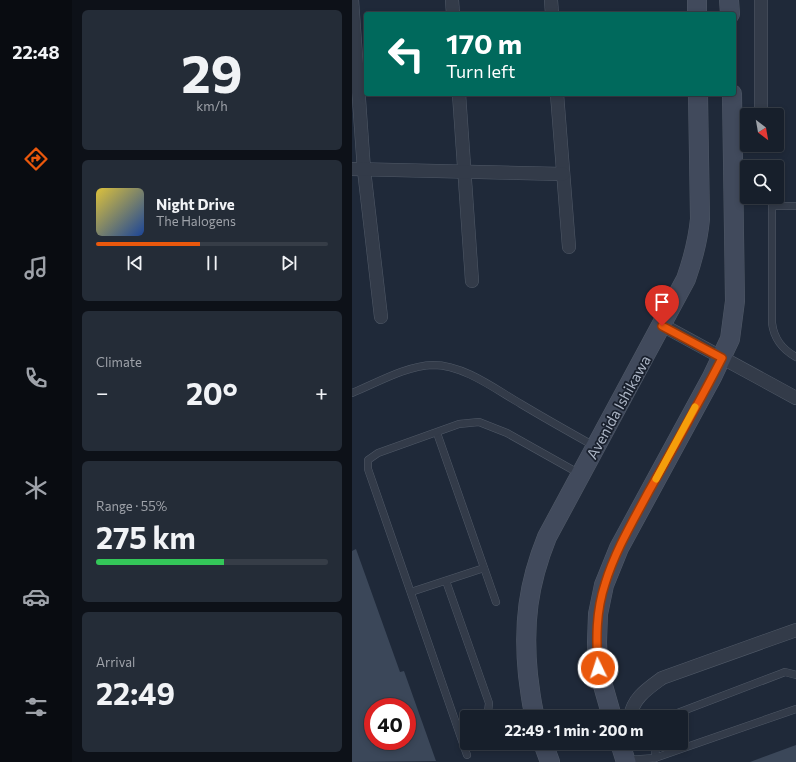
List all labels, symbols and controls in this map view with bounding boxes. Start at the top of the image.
text: 170 m [446,26,522,60]
icon: left [380,28,432,80]
text: 29 [181,40,243,104]
text: 22:48 [12,41,60,63]
text: Turn left [446,60,515,82]
text: km/h [196,98,228,114]
north arrow [740,108,784,152]
map controls [740,108,784,204]
icon: directions [22,145,50,173]
button: search [740,160,784,204]
text: Night Drive [156,195,235,213]
text: The Halogens [156,213,236,229]
icon: previous [124,252,146,274]
icon: pause [201,252,223,274]
icon: next [278,252,300,274]
icon: music [22,254,50,282]
pin [645,285,679,326]
icon: arrive [651,291,673,313]
street label: Avenida Ishikawa [582,352,654,462]
text: Climate [96,354,142,370]
icon: phone [22,364,50,392]
text: 20° [186,374,238,411]
text: − [96,379,109,406]
text: + [315,379,328,406]
icon: climate [22,474,50,502]
text: Range · 55% [96,498,167,514]
text: 275 km [96,518,196,555]
icon: car [22,583,50,611]
position arrow [577,647,619,689]
text: Arrival [96,654,135,670]
text: 22:49 [96,674,175,711]
icon: filters [22,693,50,721]
speed limit sign: 40 [364,698,416,750]
text: 22:49 · 1 min · 200 m [505,721,643,739]

